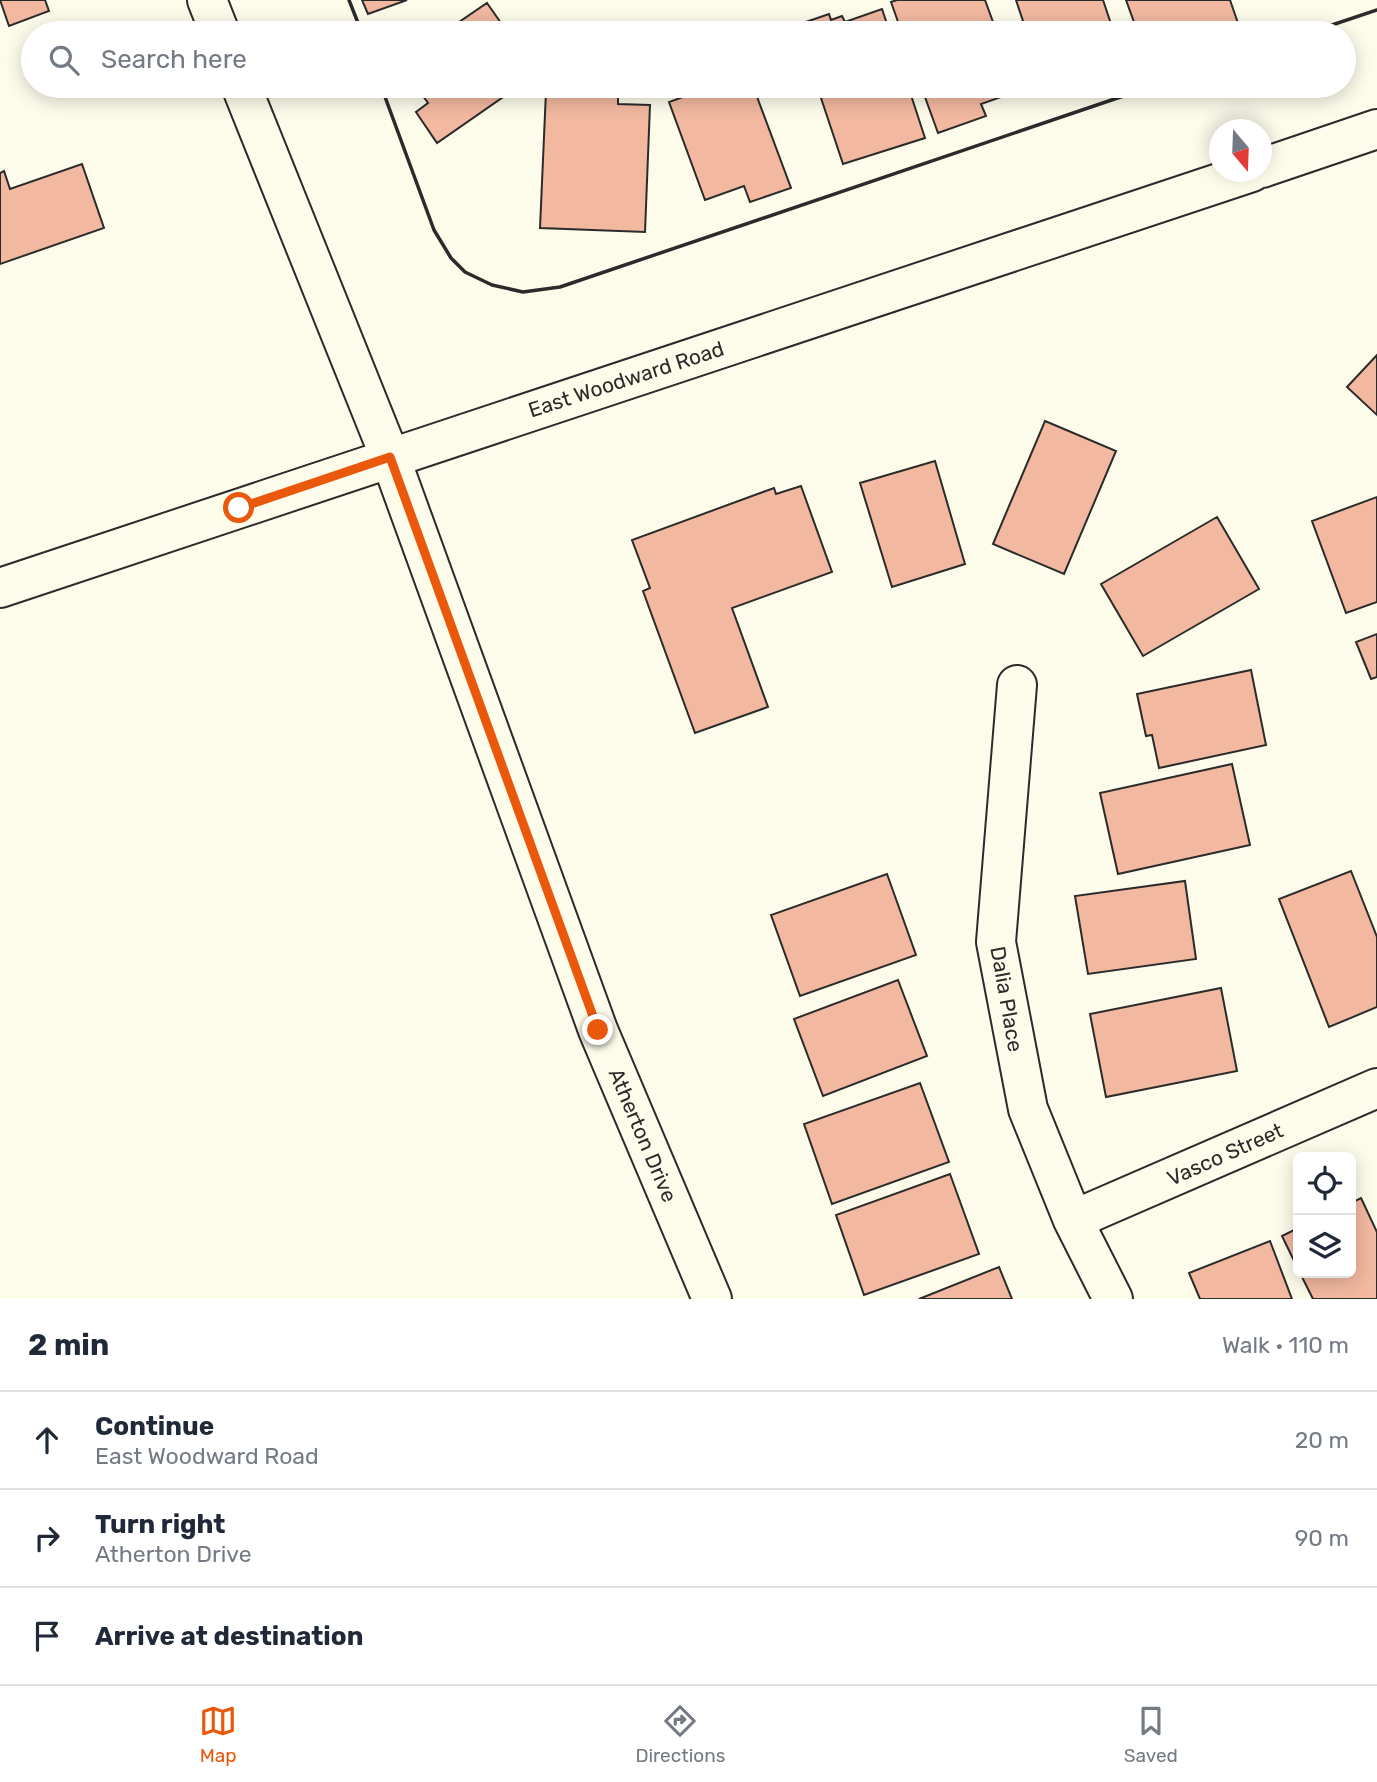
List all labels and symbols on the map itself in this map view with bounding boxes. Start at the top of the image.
north arrow [1209,119,1272,182]
street label: East Woodward Road [525,336,727,422]
route start [223,492,254,523]
street label: Dalia Place [985,944,1029,1054]
route end [582,1014,613,1045]
street label: Atherton Drive [604,1064,682,1206]
street label: Vasco Street [1163,1117,1287,1191]

